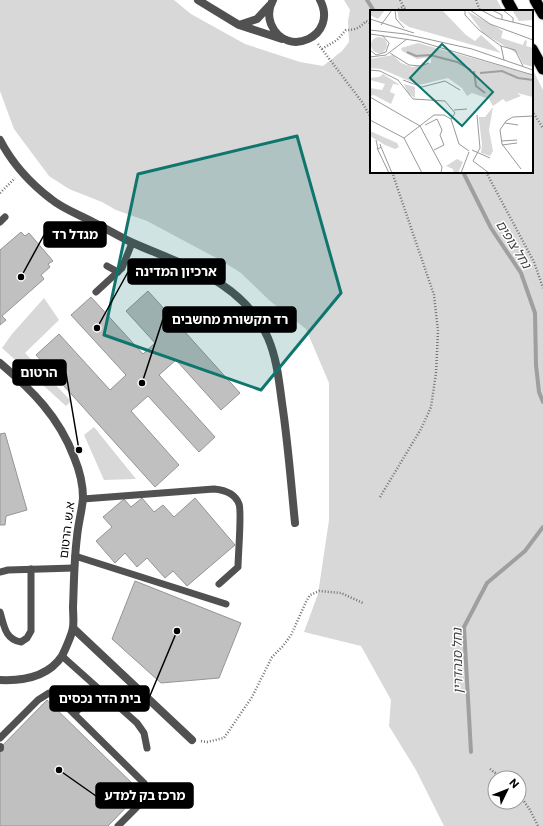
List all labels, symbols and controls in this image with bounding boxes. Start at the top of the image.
inset map [370,10,533,173]
water label: נחל צופים [493,217,536,272]
callout: מגדל רד [44,222,106,247]
text: מגדל רד [52,226,98,242]
callout: ארכיון המדינה [128,259,225,284]
text: ארכיון המדינה [135,263,217,279]
callout: רד תקשורת מחשבים [163,307,296,332]
text: רד תקשורת מחשבים [172,311,288,327]
callout: הרטום [13,360,66,385]
text: הרטום [20,364,58,380]
street label: א.ש. הרטום [56,500,76,559]
water label: נחל סנהדרין [448,627,466,694]
callout: בית הדר נכסים [50,686,149,711]
text: בית הדר נכסים [59,690,141,706]
north arrow [487,770,527,810]
text: N [507,775,522,790]
callout: מרכז בק למדע [96,783,193,808]
text: מרכז בק למדע [105,787,185,803]

